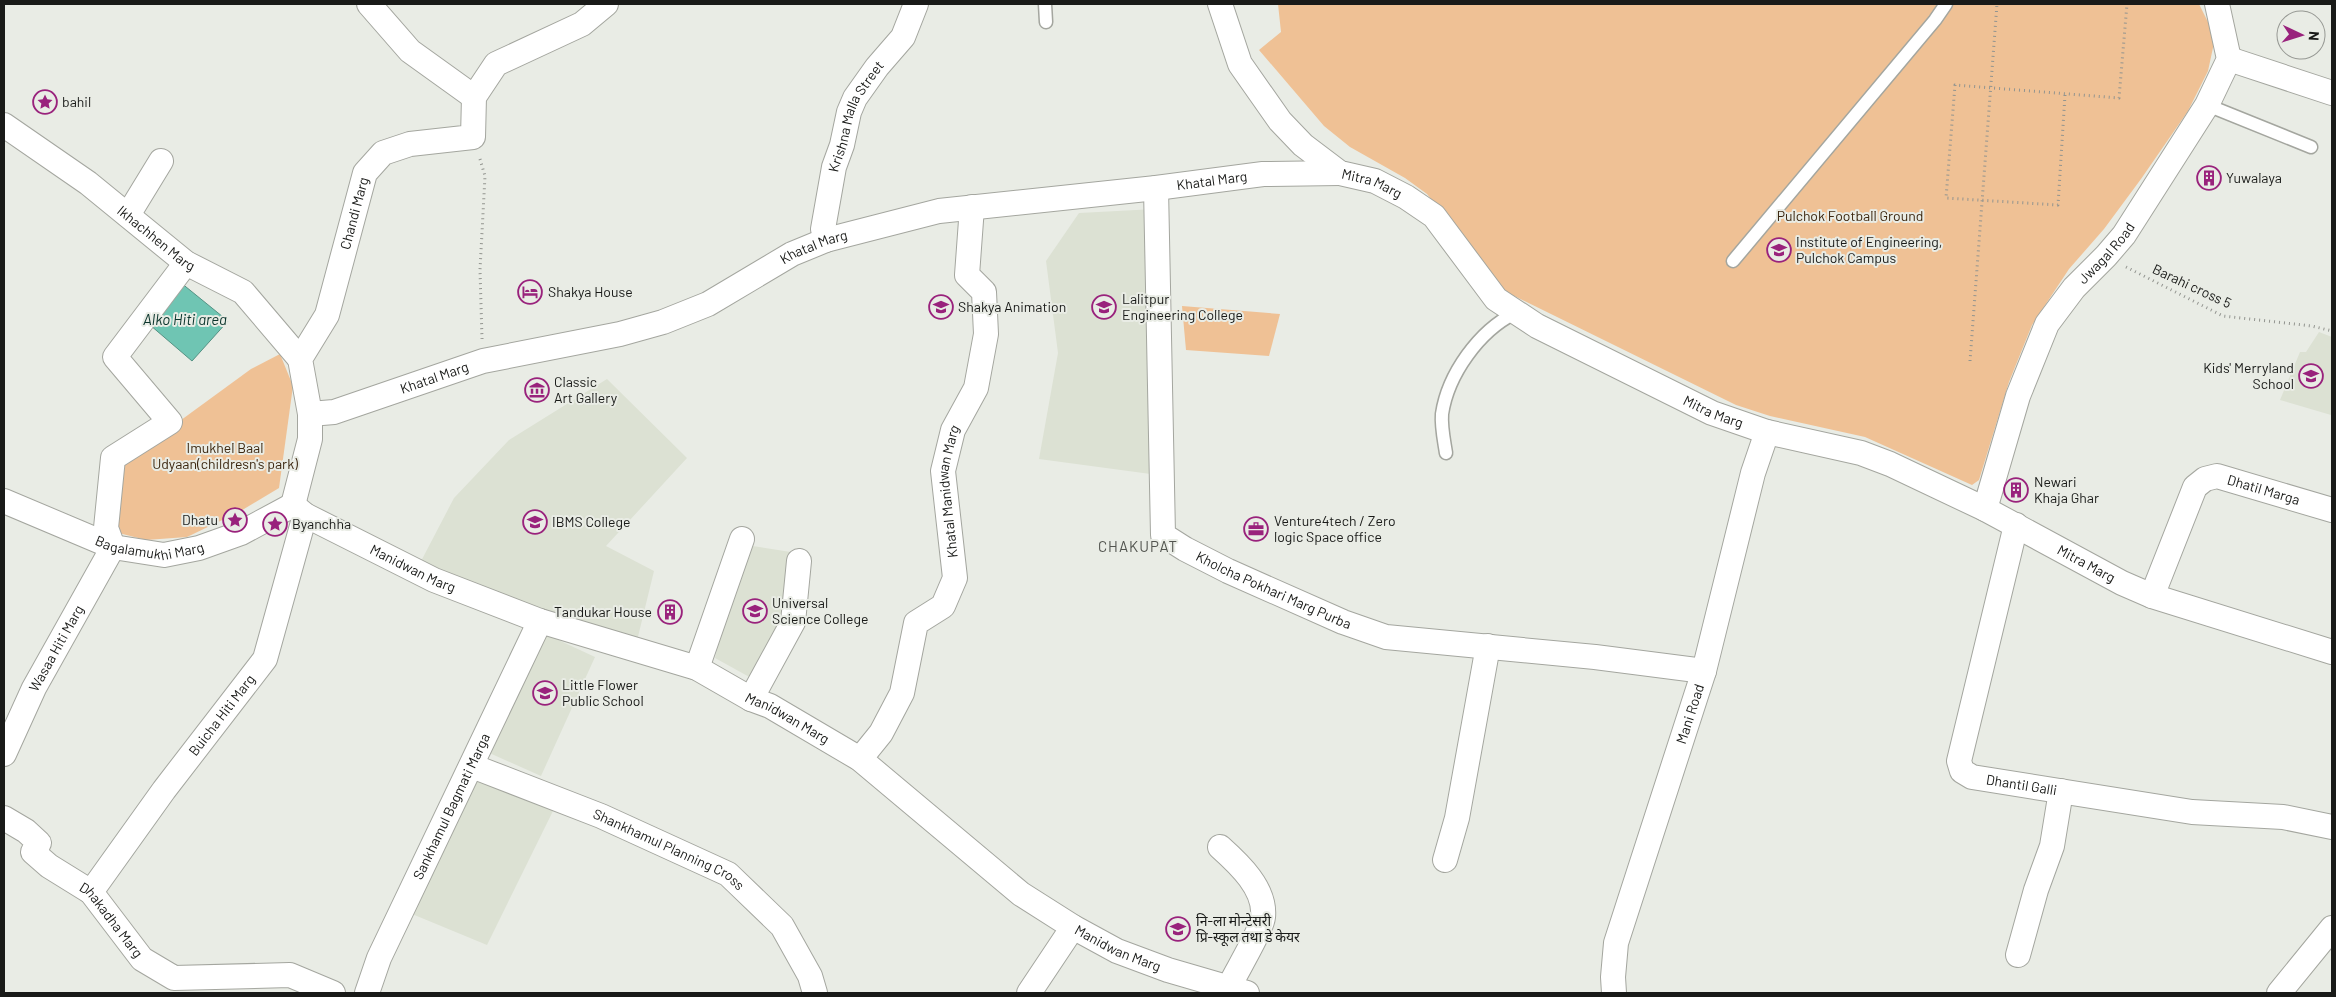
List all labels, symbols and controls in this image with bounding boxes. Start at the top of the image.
north arrow [2276,10,2326,60]
text: N [2306,31,2323,41]
street label: Krishna Malla Street [824,57,887,173]
place icon: bahil [32,89,58,115]
place label: bahil [62,93,91,110]
street label: Mitra Marg [1340,165,1405,202]
building icon: Yuwalaya [2196,165,2222,191]
street label: Khatal Marg [1175,167,1248,193]
place label: Yuwalaya [2226,169,2282,186]
street label: Chandi Marg [336,175,372,251]
street label: Ikhachhen Marg [114,202,198,274]
park label: Pulchok Football Ground [1777,207,1923,224]
street label: Jwagal Road [2074,219,2138,287]
street label: Khatal Marg [777,226,849,267]
place label: Institute of Engineering, Pulchok Campus [1796,233,1942,266]
school or university icon: Institute of Engineering, Pulchok Campus [1766,237,1792,263]
street label: Barahi cross 5 [2150,260,2234,311]
hotel icon: Shakya House [517,279,543,305]
place label: Shakya House [548,283,633,300]
place label: Lalitpur Engineering College [1122,290,1243,323]
school or university icon: Shakya Animation [928,294,954,320]
school or university icon: Lalitpur Engineering College [1091,294,1117,320]
place label: Shakya Animation [958,298,1066,315]
water label: Alko Hiti area [143,310,227,328]
street label: Khatal Marg [398,358,470,397]
place label: Kids' Merryland School [2203,359,2294,392]
school or university icon: Kids' Merryland School [2298,363,2324,389]
place label: Classic Art Gallery [554,373,618,406]
museum icon: Classic Art Gallery [524,377,550,403]
street label: Mitra Marg [1681,391,1746,431]
street label: Khatal Manidwan Marg [934,421,962,559]
park label: Imukhel Baal Udyaan(childresn's park) [152,439,298,472]
street label: Dhatil Marga [2226,471,2302,508]
place label: Newari Khaja Ghar [2034,473,2099,506]
building icon: Newari Khaja Ghar [2003,477,2029,503]
place icon: Dhatu [222,507,248,533]
school or university icon: IBMS College [522,509,548,535]
place label: Dhatu [182,511,218,528]
place icon: Byanchha [262,511,288,537]
place label: Venture4tech / Zero logic Space office [1274,512,1396,545]
place label: IBMS College [552,513,630,530]
place label: Byanchha [292,515,351,532]
office icon: Venture4tech / Zero logic Space office [1243,516,1269,542]
street label: Bagalamukhi Marg [93,531,206,563]
district label: CHAKUPAT [1098,537,1178,555]
street label: Manidwan Marg [367,540,458,596]
street label: Mitra Marg [2055,541,2118,586]
street label: Kholcha Pokhari Marg Purba [1193,547,1354,632]
place label: Universal Science College [772,594,868,627]
school or university icon: Universal Science College [742,598,768,624]
building icon: Tandukar House [657,599,683,625]
street label: Wasaa Hiti Marg [25,602,87,694]
place label: Tandukar House [554,603,652,620]
street label: Buicha Hiti Marg [185,671,258,759]
place label: Little Flower Public School [562,676,644,709]
school or university icon: Little Flower Public School [532,680,558,706]
street label: Mani Road [1672,682,1707,746]
street label: Manidwan Marg [742,689,833,747]
street label: Sankhamul Bagmati Marga [409,730,493,882]
street label: Dhantil Galli [1985,770,2058,798]
street label: Shankhamul Planning Cross [591,805,748,893]
street label: Dhakadha Marg [77,878,147,961]
place label: नि-ला मोन्टेसरी प्रि-स्कूल तथा डे केयर [1196,912,1300,947]
school or university icon: नि-ला मोन्टेसरी प्रि-स्कूल तथा डे केयर [1165,916,1191,942]
street label: Manidwan Marg [1072,921,1163,975]

